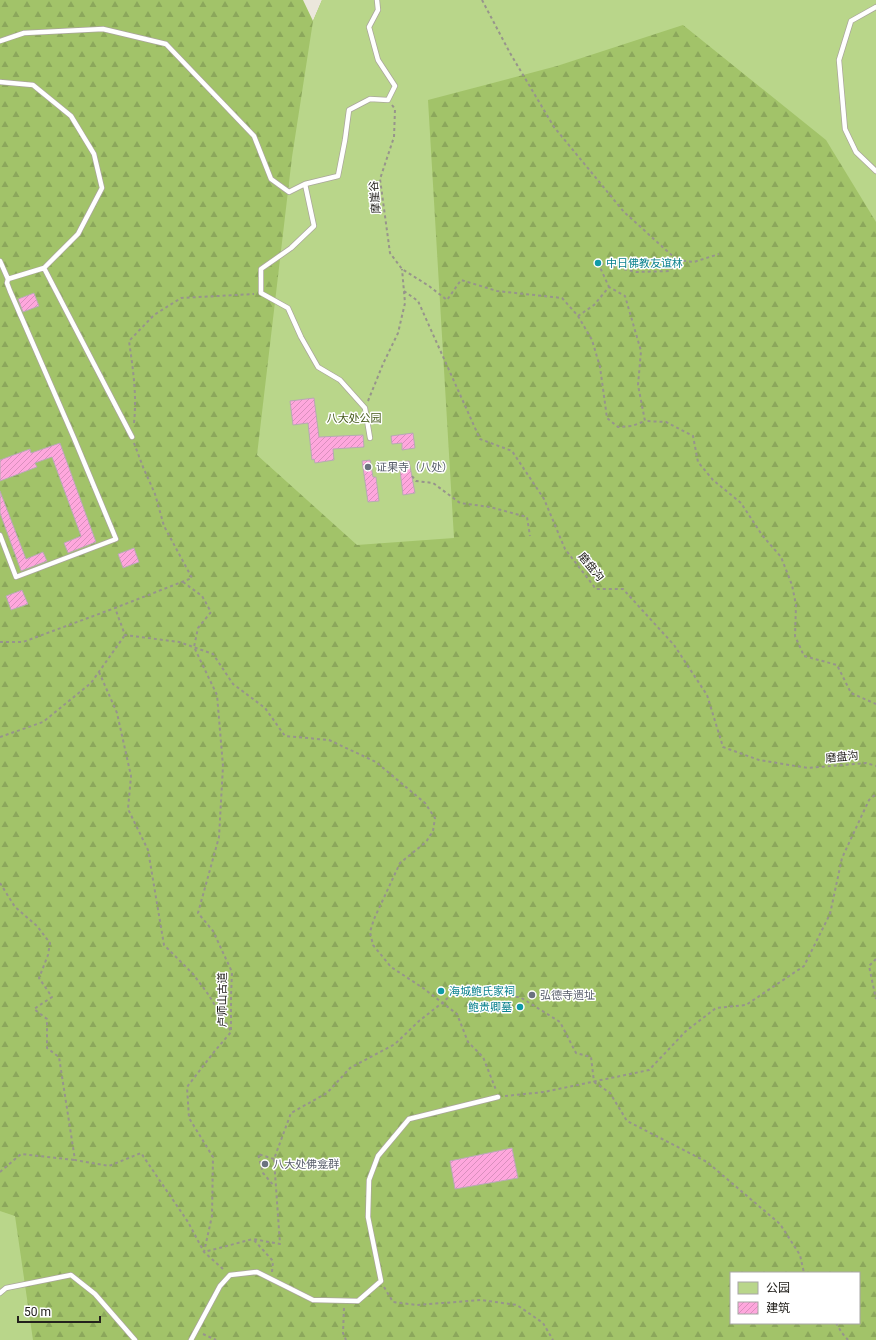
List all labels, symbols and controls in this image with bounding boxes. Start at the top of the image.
street label: 摩崖谷 [367,180,383,214]
place label: 中日佛教友谊林 [606,257,683,270]
marker: 中日佛教友谊林 [593,258,603,268]
park label: 八大处公园 [327,412,382,425]
place label: 证果寺（八处） [376,461,453,474]
marker: 证果寺（八处） [363,462,373,472]
street label: 磨盘沟 [575,550,607,584]
street label: 磨盘沟 [825,749,859,765]
street label: 卢师山古道 [216,973,229,1028]
place label: 海城鲍氏家祠 [449,985,515,998]
marker: 海城鲍氏家祠 [436,986,446,996]
place label: 弘德寺遗址 [540,989,595,1002]
marker: 弘德寺遗址 [527,990,537,1000]
place label: 鲍贵卿墓 [468,1001,512,1014]
marker: 鲍贵卿墓 [515,1002,525,1012]
place label: 八大处佛龛群 [273,1158,339,1171]
marker: 八大处佛龛群 [260,1159,270,1169]
legend [730,1272,860,1324]
text: 公园 [766,1281,790,1295]
scale bar [18,1298,100,1324]
text: 建筑 [766,1301,790,1315]
text: 50 m [24,1305,51,1319]

